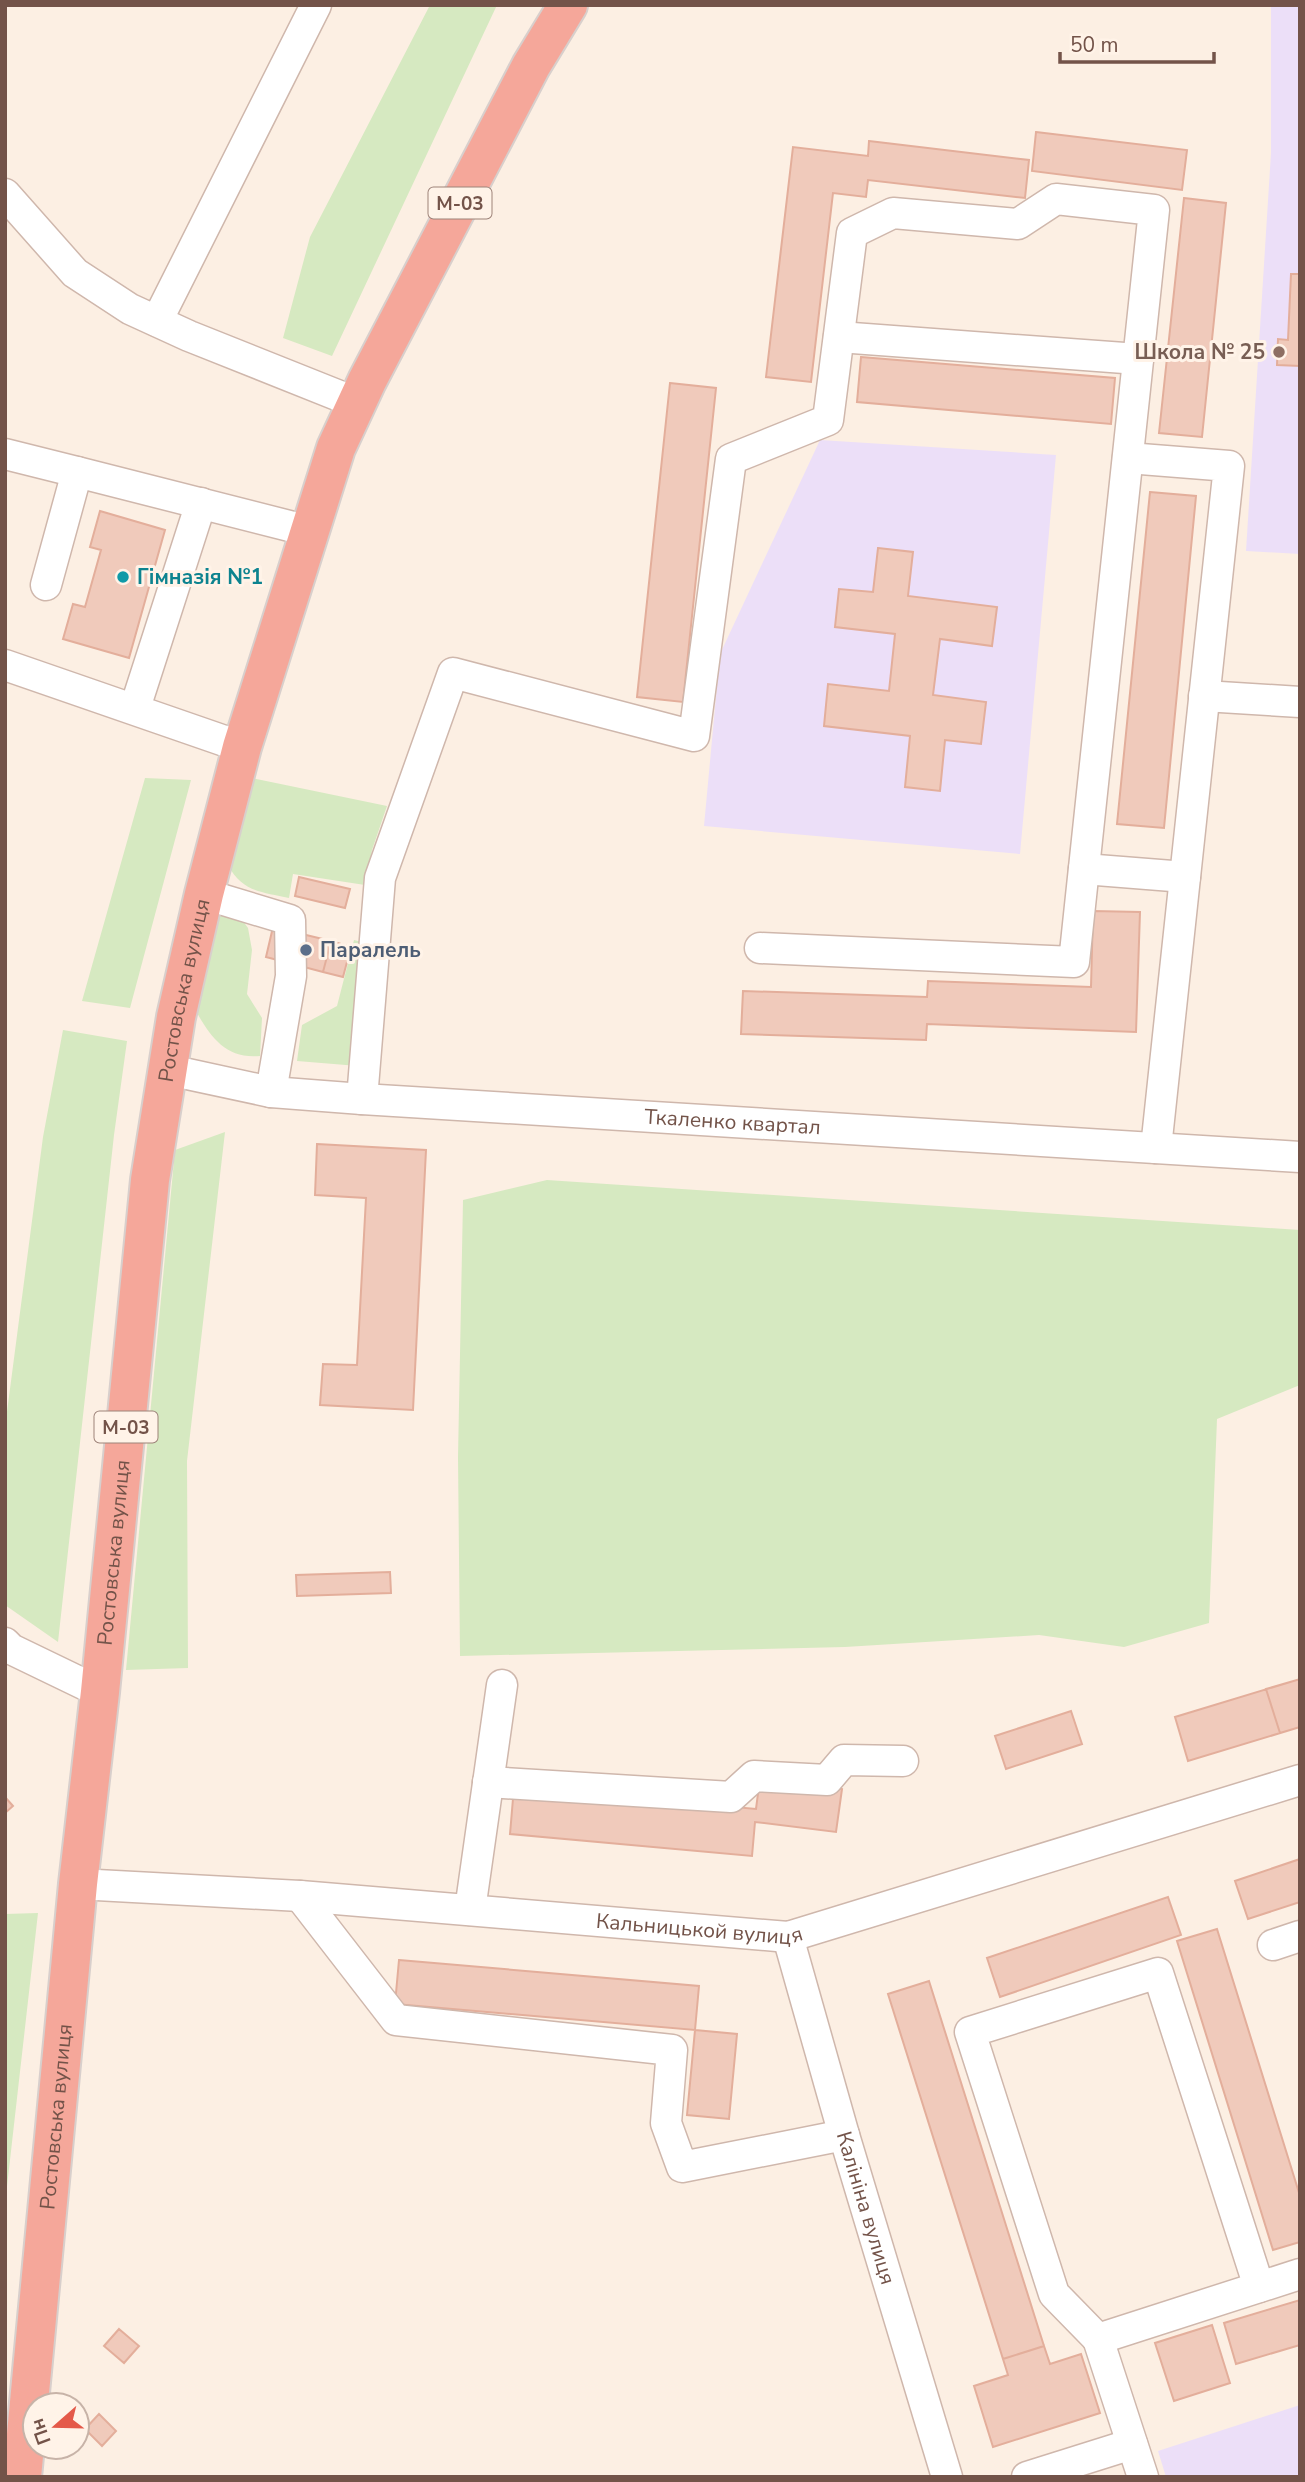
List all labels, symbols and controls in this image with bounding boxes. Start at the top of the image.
scale bar [1060,21,1214,65]
text: 50 m [1070,31,1119,59]
road number: М-03 [428,188,491,218]
place label: Школа № 25 [1135,338,1265,366]
marker: Школа № 25 [1271,344,1287,360]
place label: Гімназія №1 [137,563,263,591]
marker: Гімназія №1 [115,569,131,585]
street label: Ростовська вулиця [152,896,216,1084]
place label: Паралель [320,936,421,964]
marker: Паралель [298,942,314,958]
street label: Ткаленко квартал [644,1102,822,1141]
road number: М-03 [94,1412,158,1442]
street label: Ростовська вулиця [91,1458,137,1647]
street label: Кальницькой вулиця [595,1907,806,1951]
street label: Ростовська вулиця [33,2022,79,2211]
street label: Калініна вулиця [830,2128,902,2288]
north arrow [21,2391,91,2461]
text: Пн [24,2415,58,2448]

